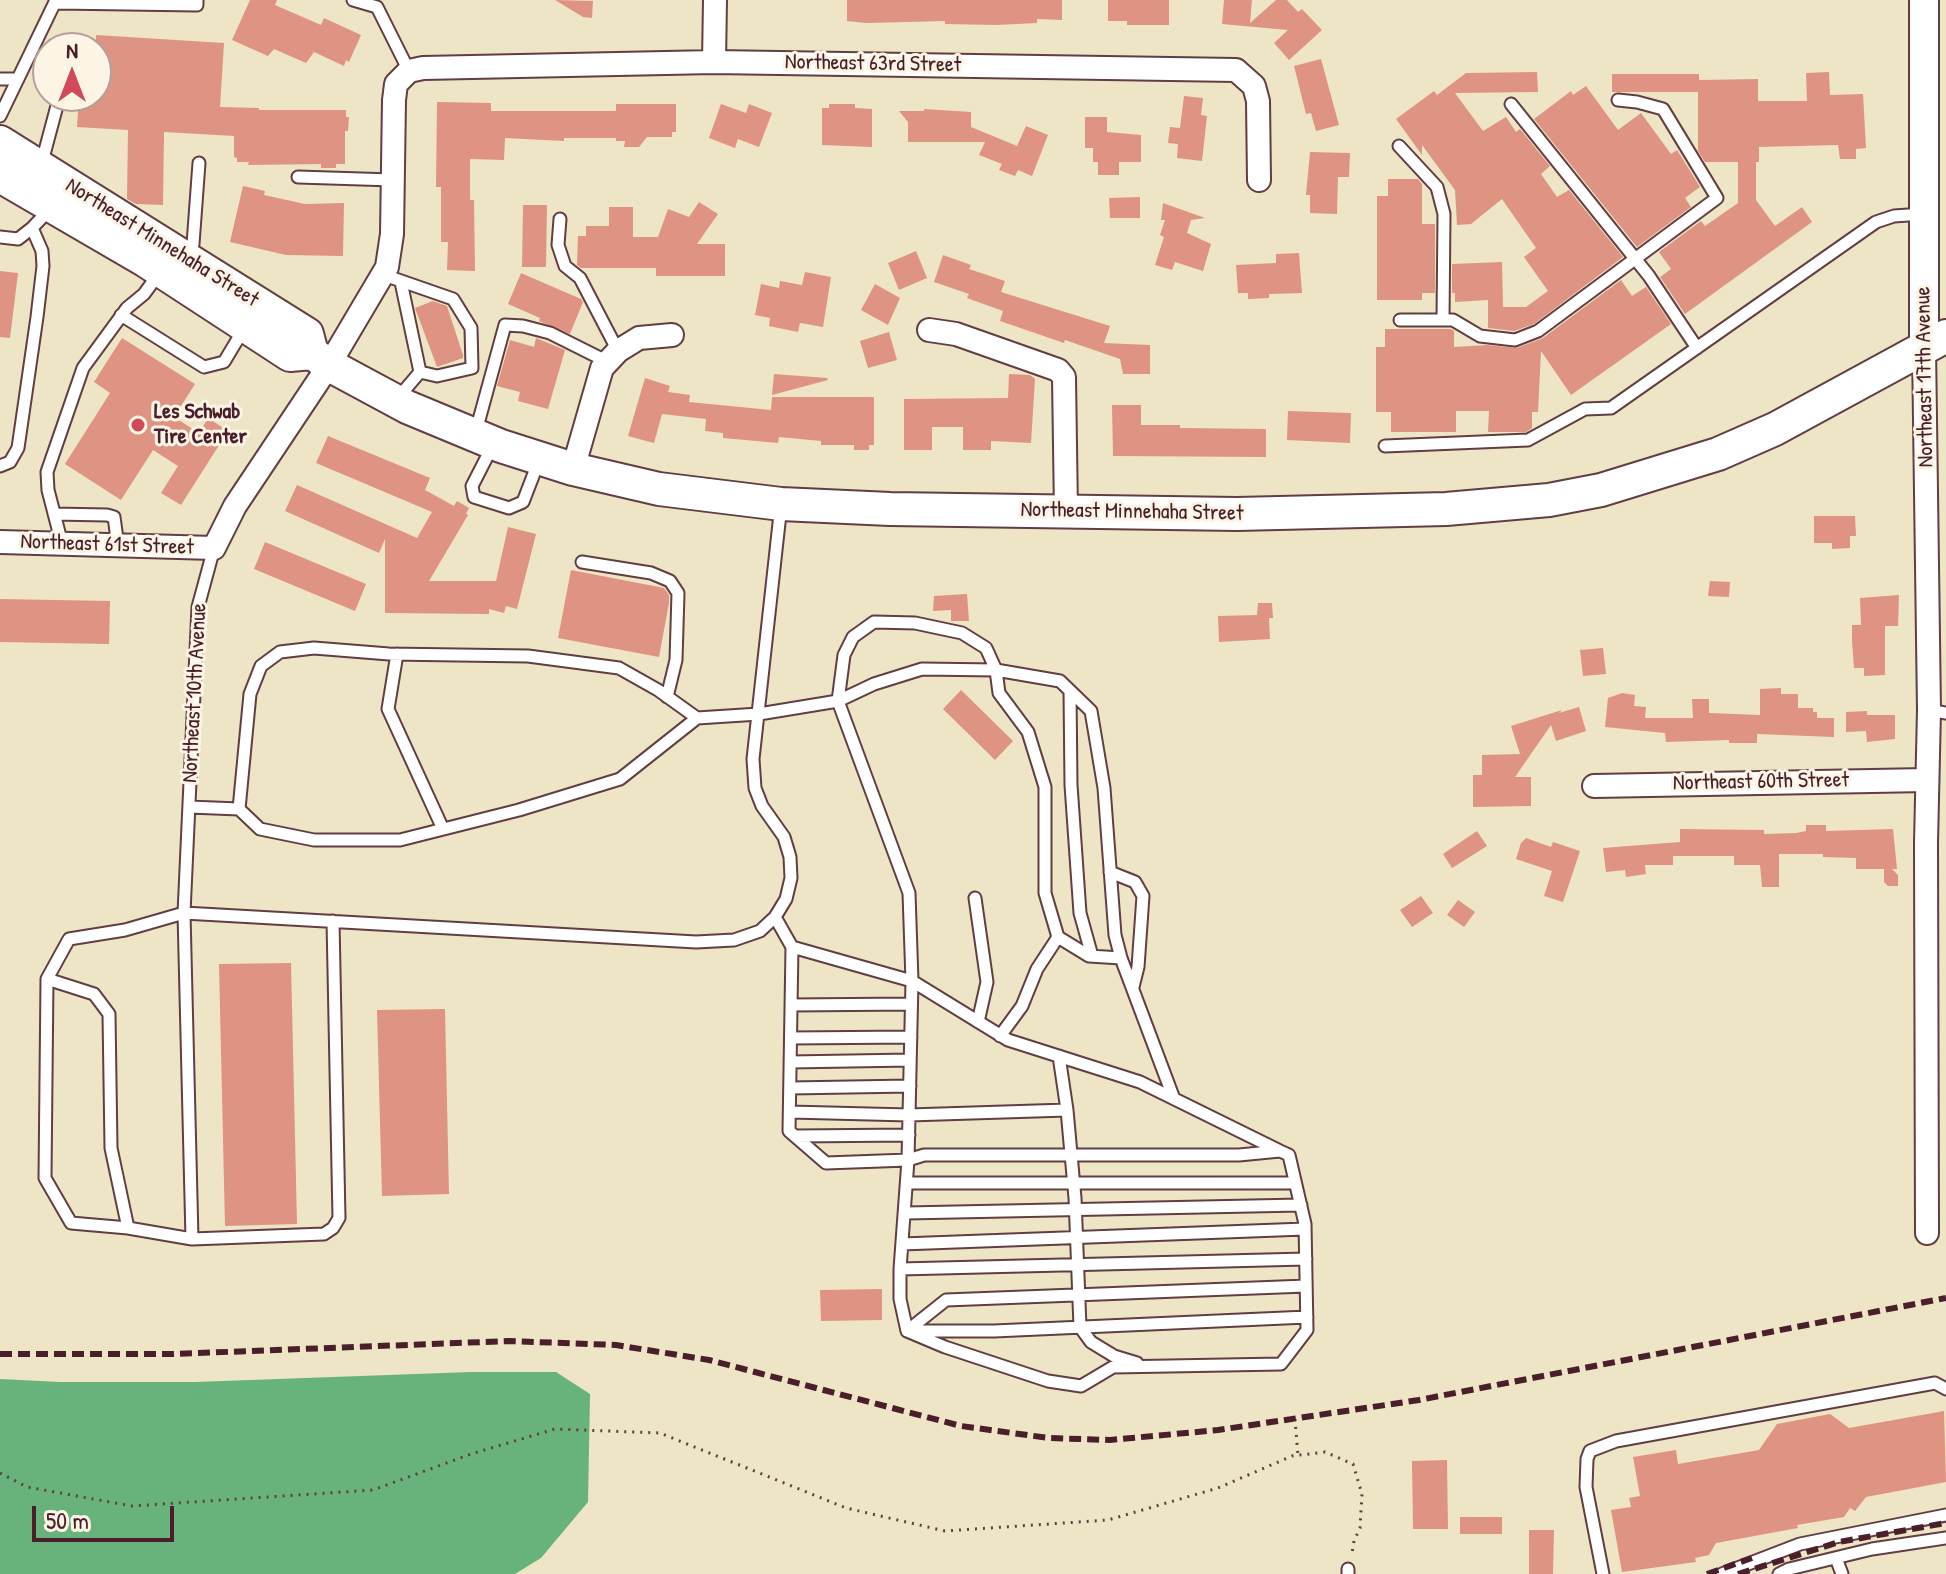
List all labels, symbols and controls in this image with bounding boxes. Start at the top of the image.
north arrow [32,32,112,112]
text: N [66,35,78,65]
street label: Northeast 63rd Street [785,49,961,79]
street label: Northeast Minnehaha Street [60,173,264,313]
street label: Northeast 17th Avenue [1910,286,1940,468]
place label: Les Schwab Tire Center [154,399,247,450]
marker: Les Schwab Tire Center [129,416,147,434]
street label: Northeast Minnehaha Street [1020,497,1244,527]
street label: Northeast 61st Street [20,529,194,561]
street label: Northeast 10th Avenue [177,603,213,783]
street label: Northeast 60th Street [1673,767,1849,797]
scale bar [36,1490,178,1540]
text: 50 m [46,1504,89,1536]

